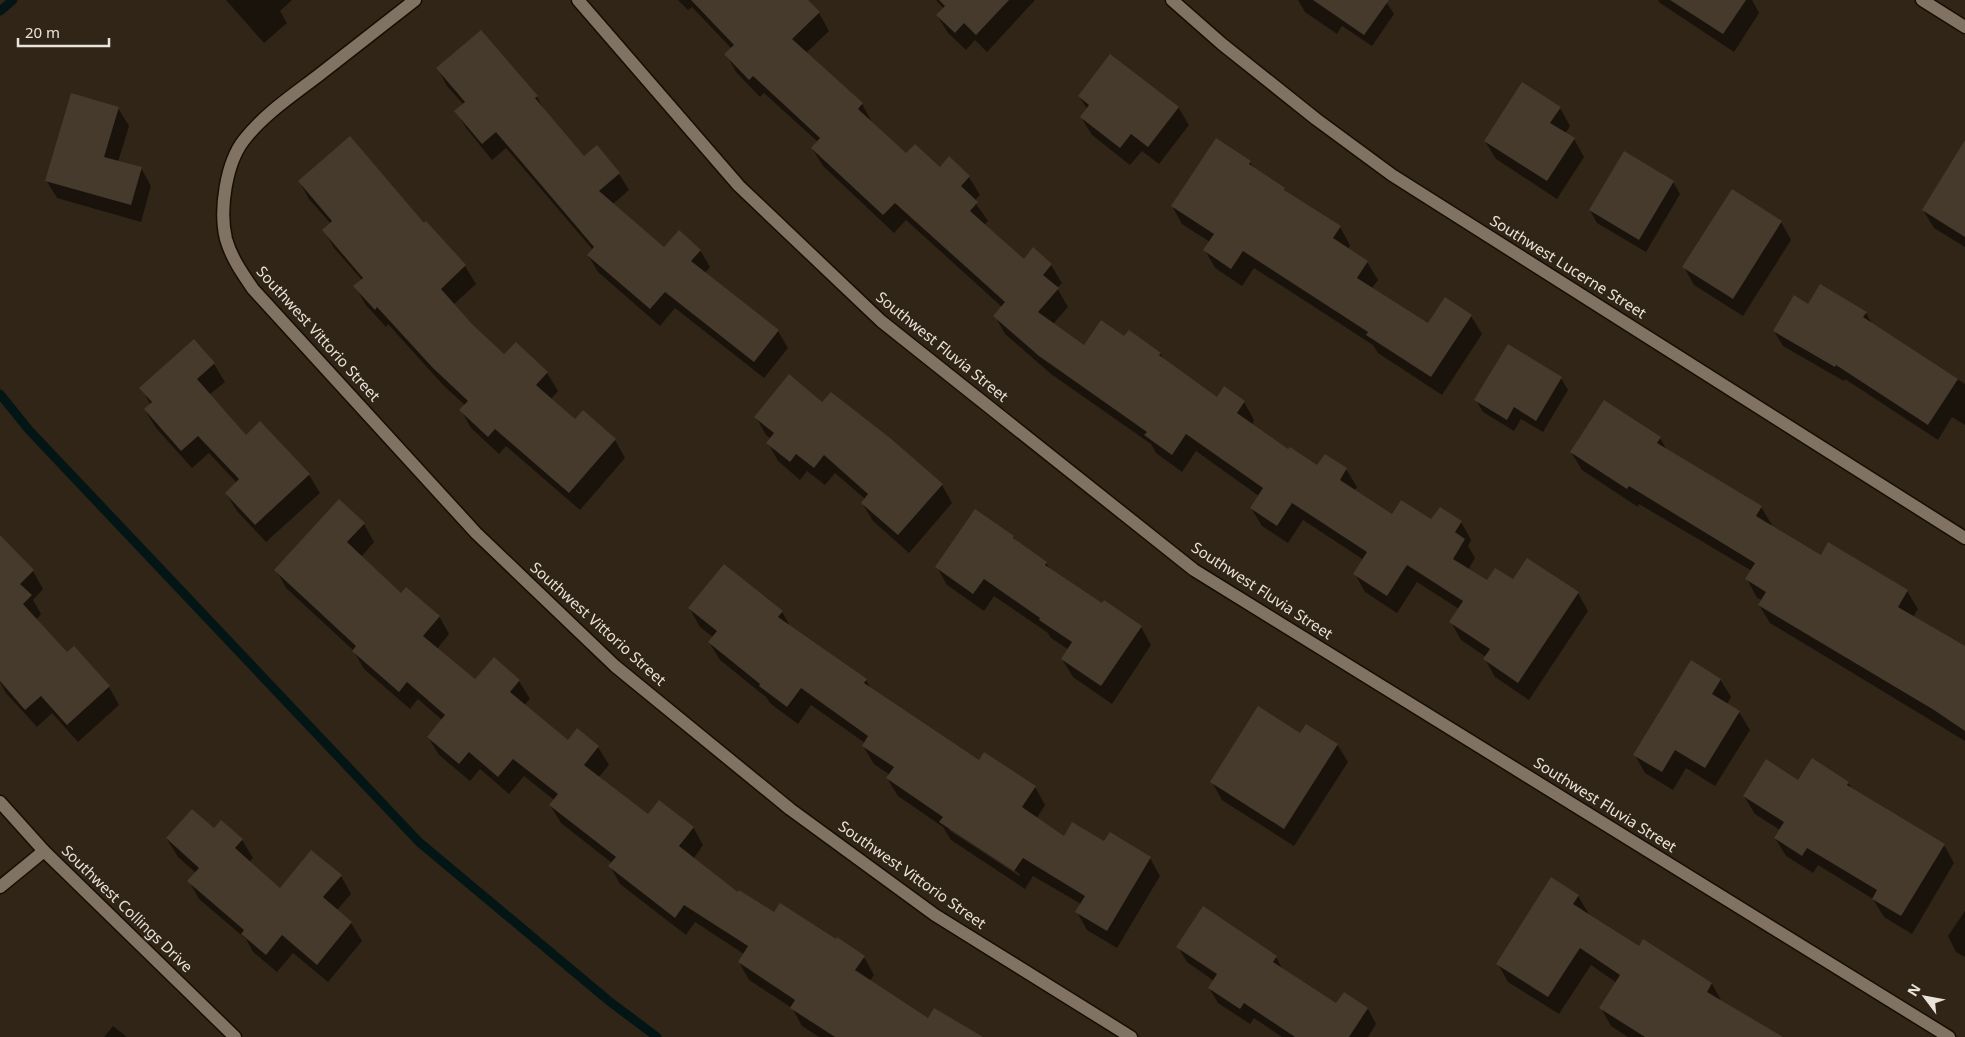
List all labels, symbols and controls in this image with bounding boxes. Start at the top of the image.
scale bar [18,15,109,47]
text: 20 m [25,22,60,42]
street label: Southwest Lucerne Street [1487,210,1651,323]
street label: Southwest Vittorio Street [253,261,385,406]
street label: Southwest Fluvia Street [872,287,1013,406]
street label: Southwest Fluvia Street [1188,537,1338,644]
street label: Southwest Vittorio Street [527,557,671,690]
street label: Southwest Fluvia Street [1530,752,1681,857]
street label: Southwest Vittorio Street [835,816,991,933]
street label: Southwest Collings Drive [58,840,198,976]
north arrow [1900,972,1950,1022]
text: N [1902,980,1925,1000]

